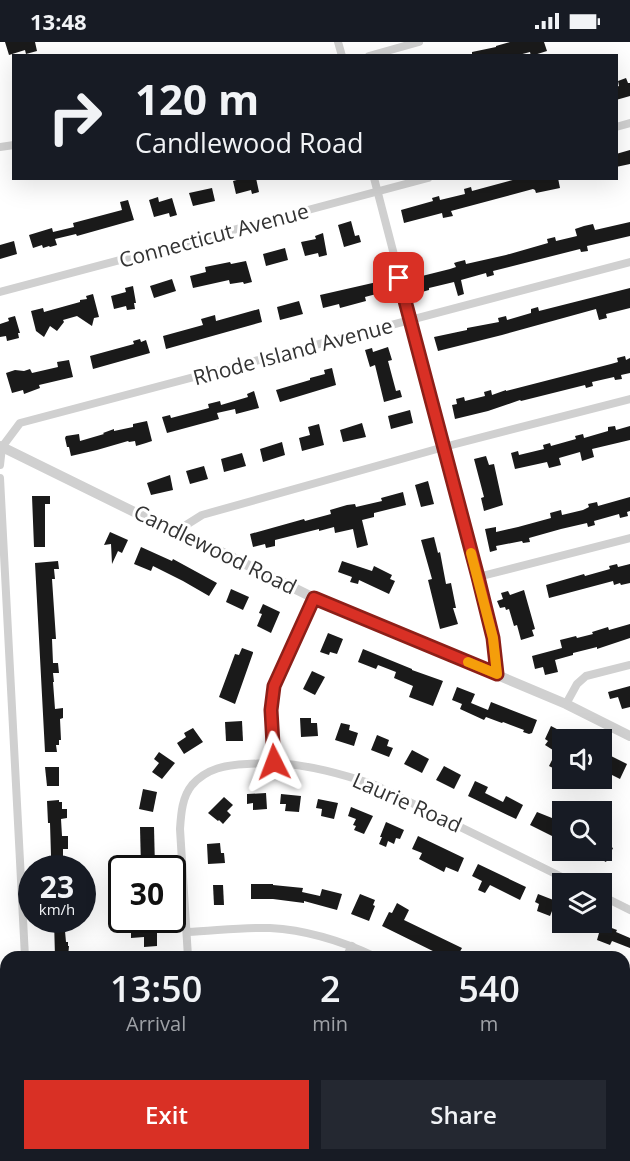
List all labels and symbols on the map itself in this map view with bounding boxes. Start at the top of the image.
street label: Connecticut Avenue [116,196,312,274]
pin [373,252,424,303]
street label: Rhode Island Avenue [190,311,396,391]
street label: Candlewood Road [129,498,301,601]
position arrow [242,730,306,794]
street label: Laurie Road [348,766,466,839]
speed limit sign: 30 [108,855,186,933]

